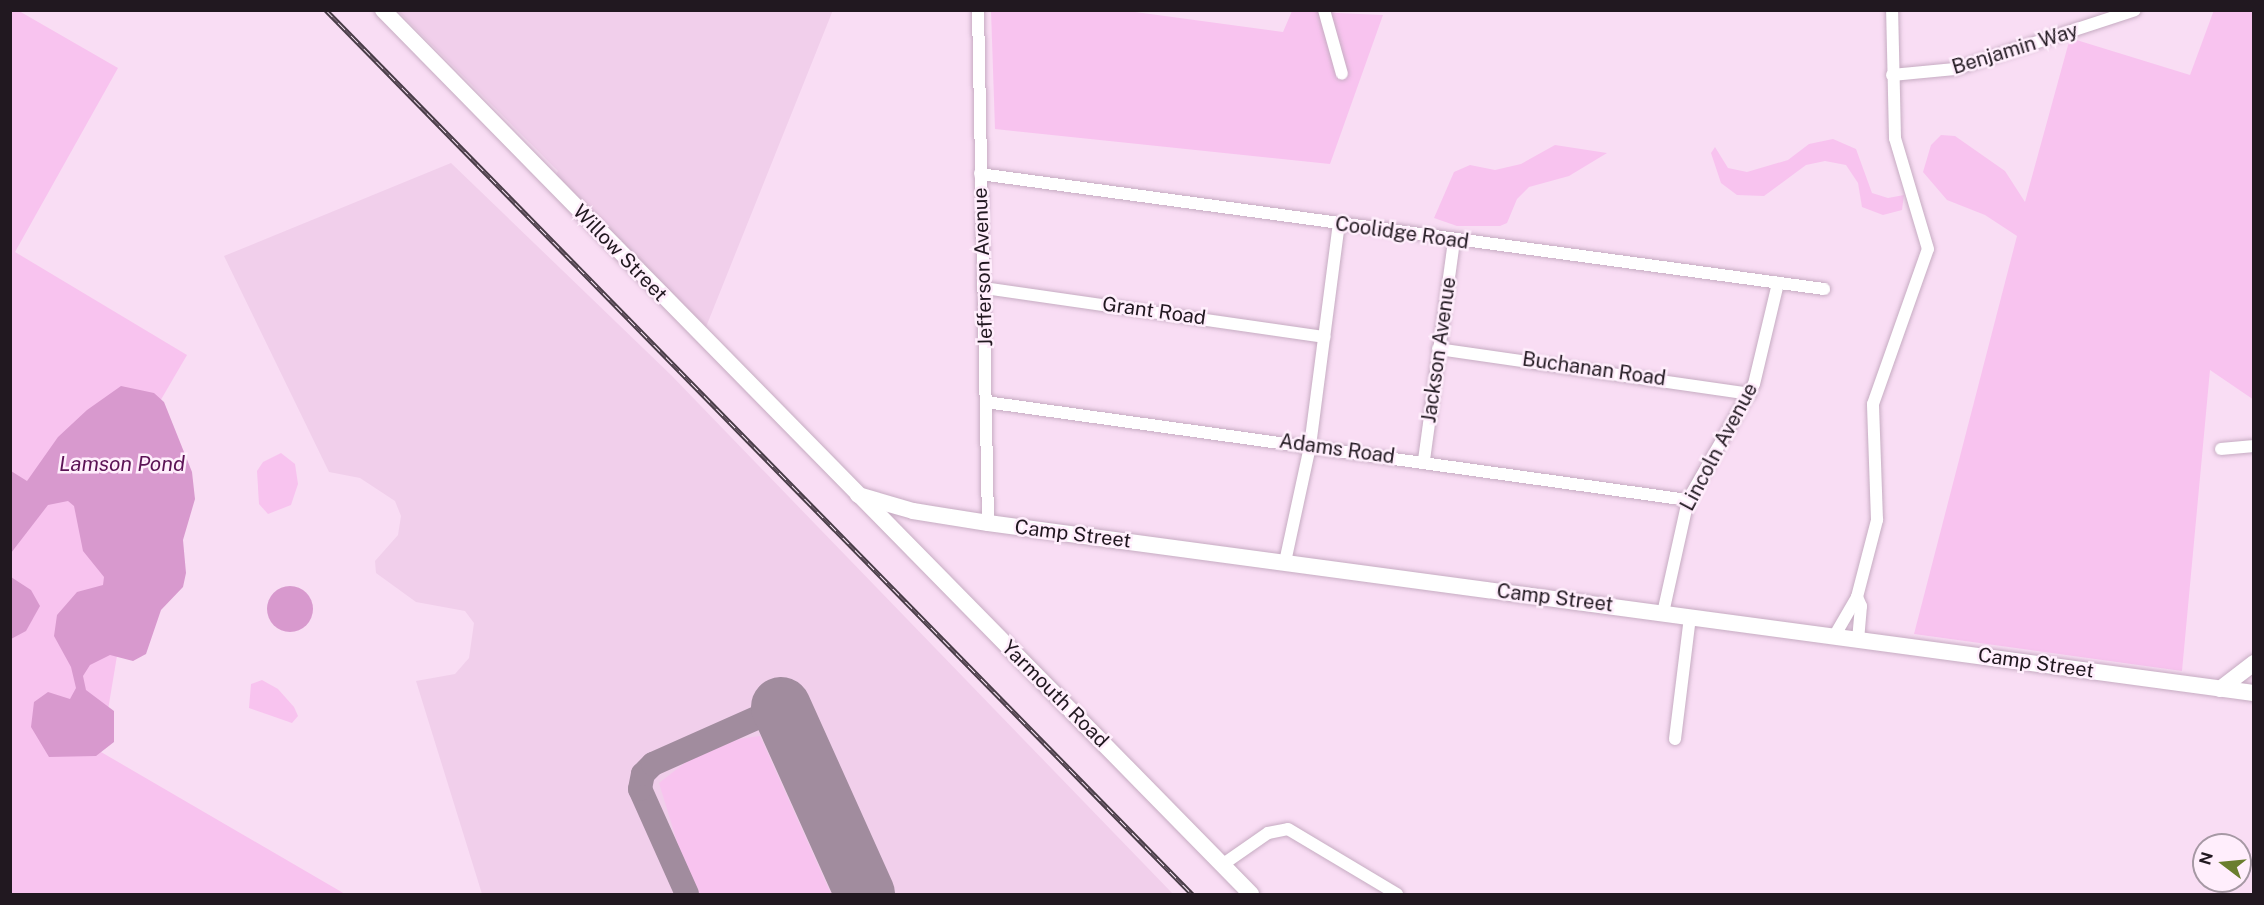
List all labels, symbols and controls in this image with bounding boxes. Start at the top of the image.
street label: Benjamin Way [1949,18,2081,80]
street label: Jefferson Avenue [968,187,998,347]
street label: Willow Street [568,200,672,306]
street label: Coolidge Road [1334,212,1470,254]
street label: Jackson Avenue [1417,276,1461,424]
street label: Grant Road [1101,292,1207,330]
street label: Buchanan Road [1521,347,1667,391]
street label: Lincoln Avenue [1675,379,1763,515]
street label: Adams Road [1278,429,1396,469]
water label: Lamson Pond [59,451,185,477]
street label: Camp Street [1013,515,1133,553]
street label: Camp Street [1495,579,1615,617]
street label: Yarmouth Road [997,636,1113,752]
street label: Camp Street [1976,643,2096,683]
north arrow [2192,833,2252,893]
text: N [2195,850,2217,867]

